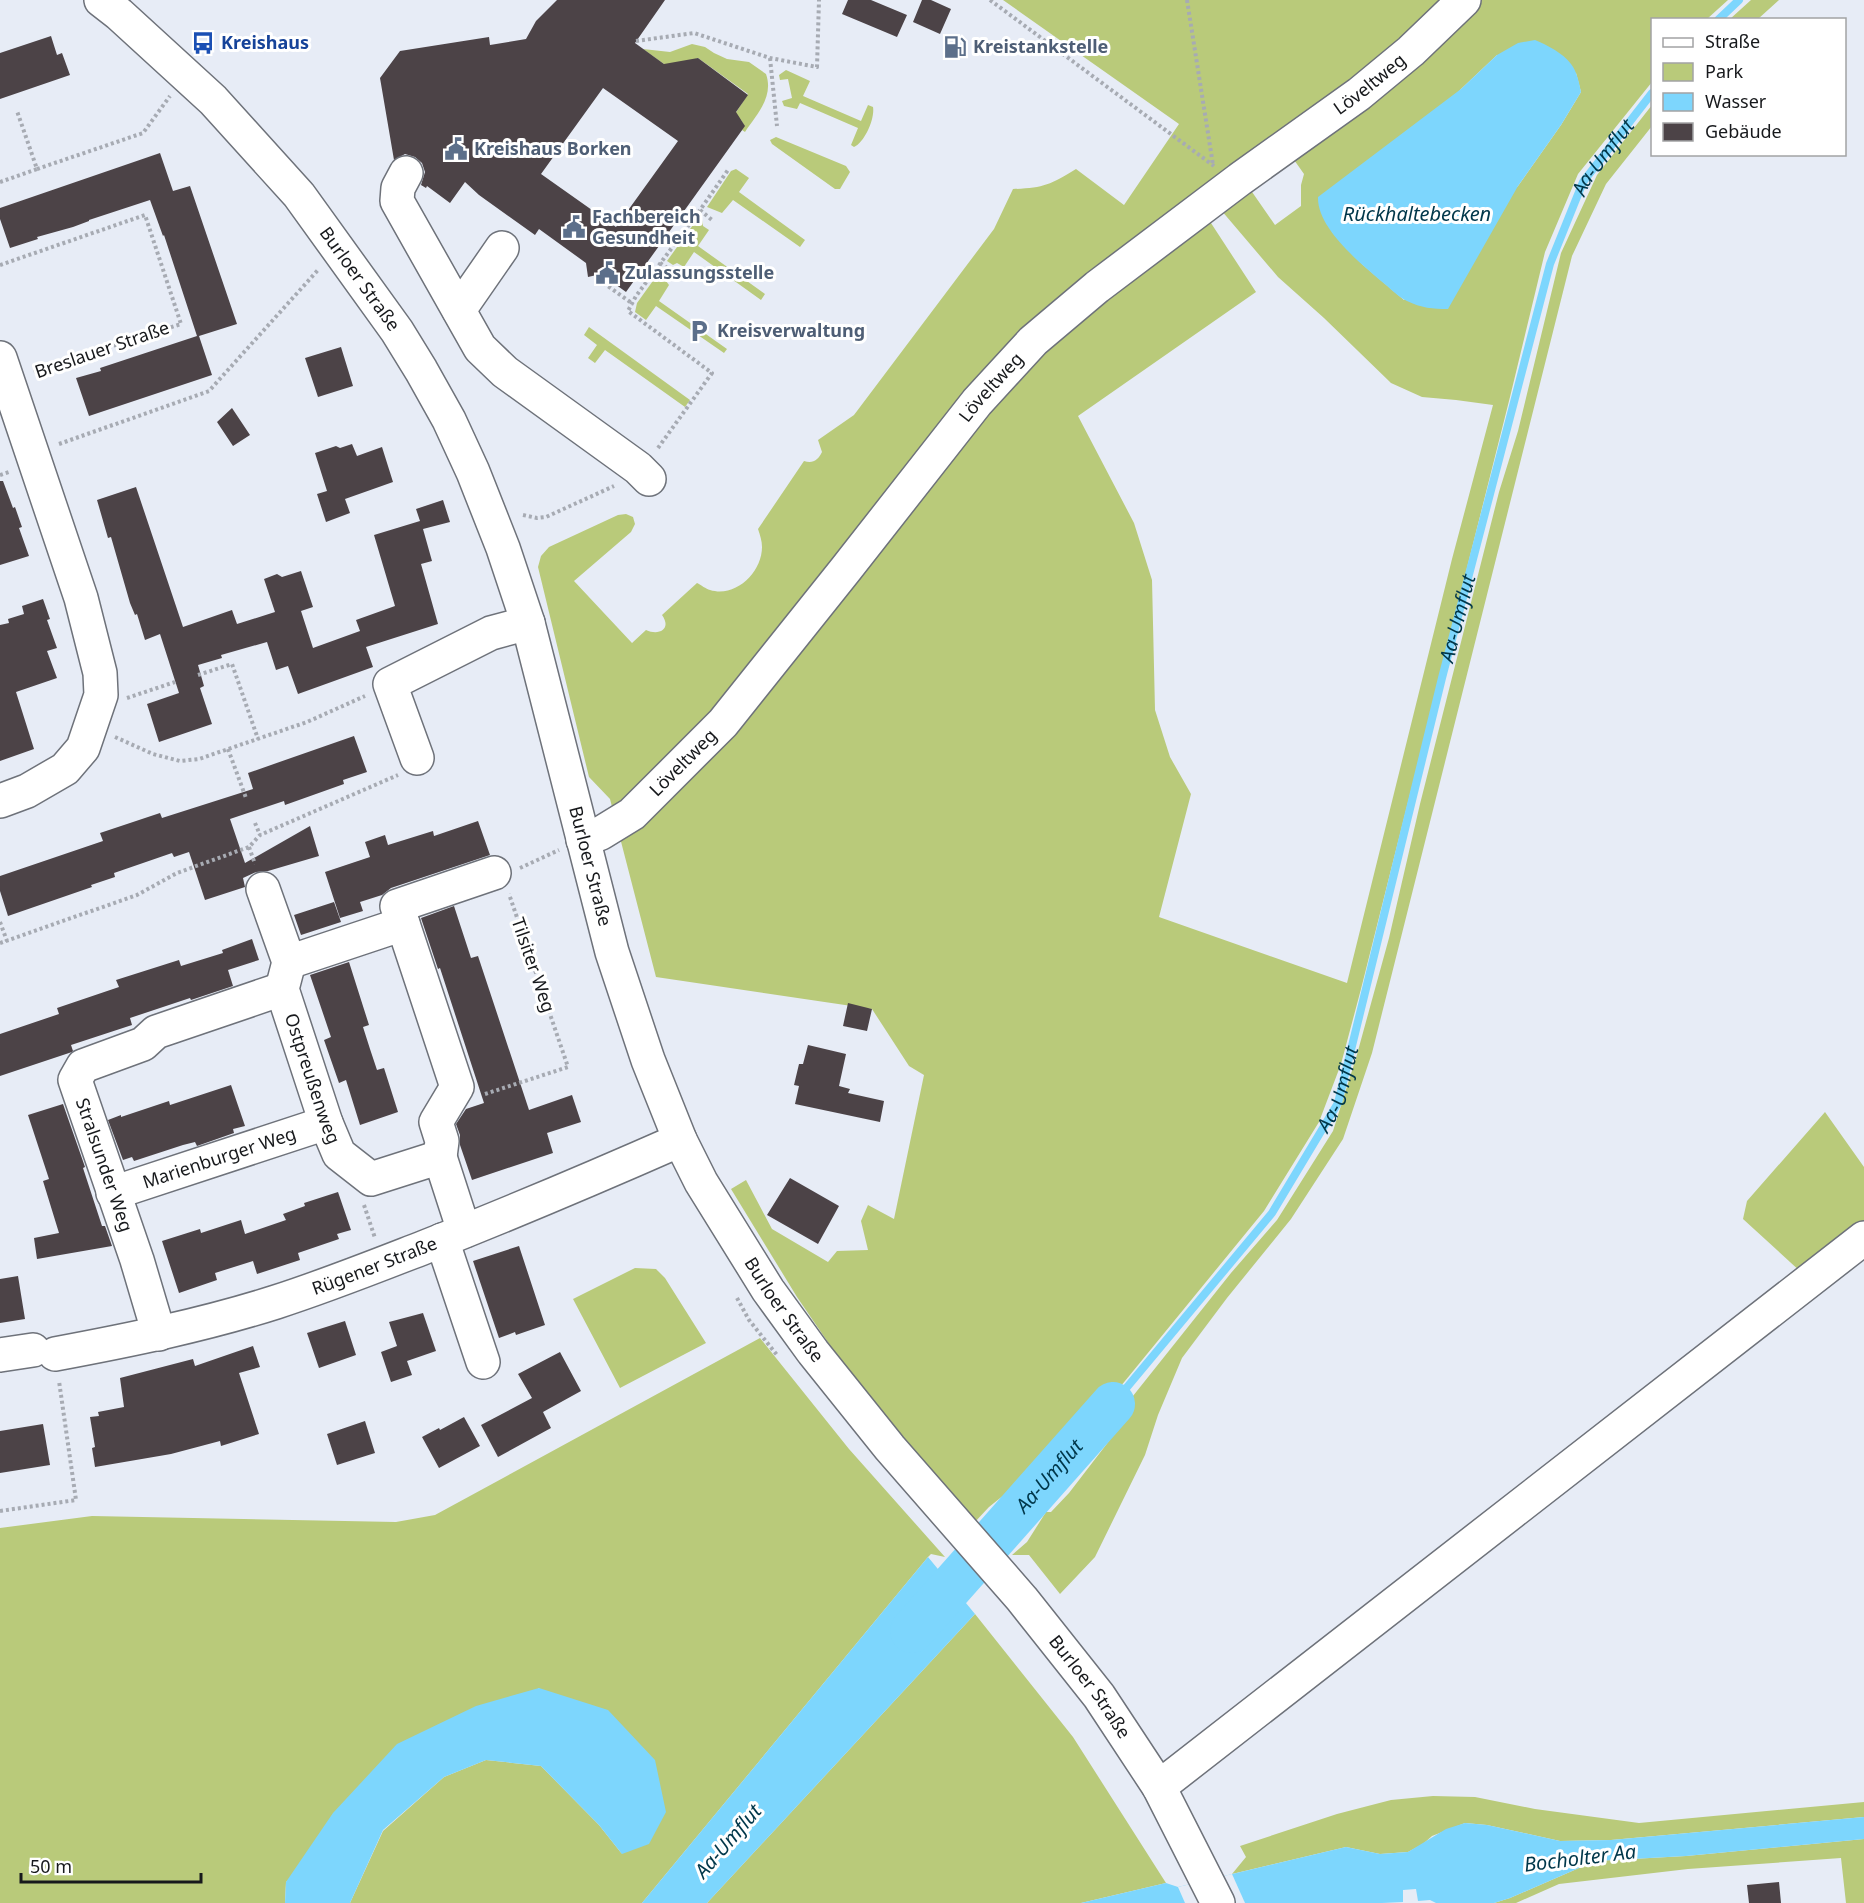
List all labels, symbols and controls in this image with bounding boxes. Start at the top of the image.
legend [1651,18,1846,156]
text: Straße [1705,29,1760,53]
bus stop icon: Kreishaus [190,30,216,56]
place label: Kreishaus [221,30,309,54]
fuel station icon: Kreistankstelle [942,34,968,60]
place label: Kreistankstelle [973,34,1108,58]
street label: Löveltweg [1328,48,1410,120]
text: Park [1705,59,1743,83]
text: Wasser [1705,89,1767,113]
water label: Aa-Umflut [1564,112,1641,201]
text: Gebäude [1705,119,1782,143]
public building icon: Kreishaus Borken [443,136,469,162]
place label: Kreishaus Borken [474,136,632,160]
water label: Rückhaltebecken [1343,200,1491,227]
place label: Fachbereich Gesundheit [592,204,701,249]
public building icon: Fachbereich Gesundheit [561,214,587,240]
street label: Burloer Straße [315,222,406,335]
public building icon: Zulassungsstelle [594,260,620,286]
place label: Zulassungsstelle [625,260,774,284]
street label: Breslauer Straße [31,315,172,383]
parking icon: Kreisverwaltung [686,318,712,344]
place label: Kreisverwaltung [717,318,865,342]
street label: Löveltweg [953,347,1028,427]
water label: Aa-Umflut [1432,570,1482,667]
street label: Löveltweg [644,723,721,801]
street label: Burloer Straße [564,803,618,928]
street label: Tilsiter Weg [506,914,561,1015]
street label: Ostpreußenweg [280,1010,346,1147]
water label: Aa-Umflut [1309,1042,1365,1139]
street label: Stralsunder Weg [71,1095,139,1235]
street label: Marienburger Weg [139,1121,299,1194]
street label: Rügener Straße [308,1230,440,1300]
street label: Burloer Straße [740,1252,830,1367]
water label: Aa-Umflut [1008,1432,1090,1520]
street label: Burloer Straße [1044,1630,1137,1743]
water label: Aa-Umflut [687,1797,768,1885]
water label: Bocholter Aa [1522,1837,1638,1878]
scale bar [21,1846,201,1884]
text: 50 m [30,1854,72,1878]

